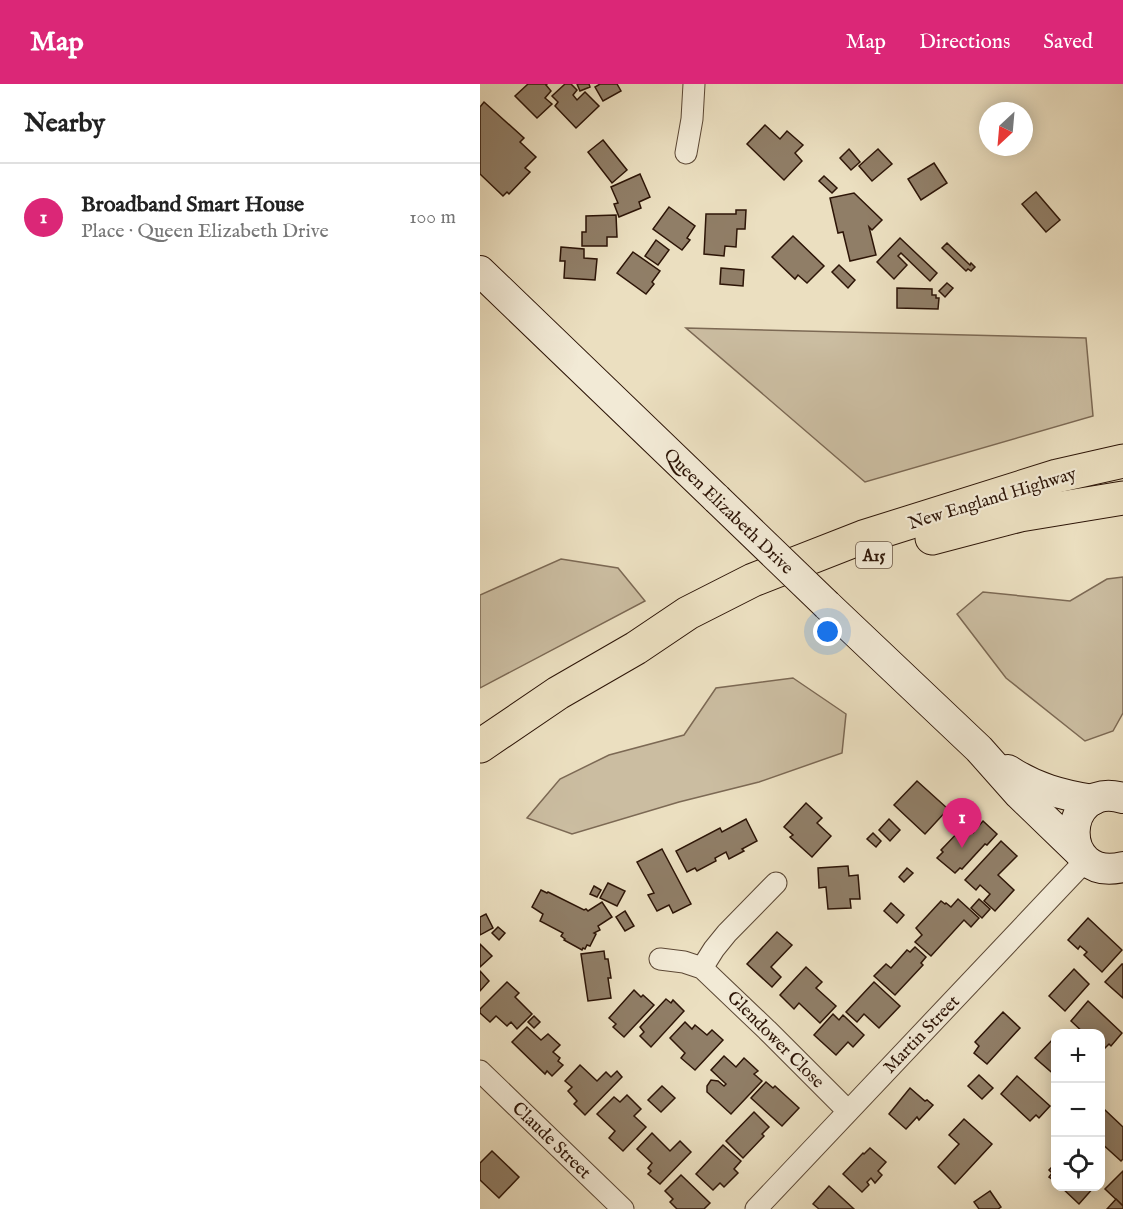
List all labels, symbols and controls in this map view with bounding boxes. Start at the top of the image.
text: Map [30,25,84,60]
text: Map [846,29,886,56]
text: Directions [919,29,1010,56]
text: Saved [1043,29,1093,56]
north arrow [979,102,1033,156]
text: Nearby [24,107,105,140]
text: Broadband Smart House [81,191,304,219]
text: 1 [40,205,47,230]
text: 100 m [409,205,456,230]
text: Place · Queen Elizabeth Drive [81,219,329,244]
street label: Queen Elizabeth Drive [658,444,798,580]
street label: New England Highway [906,463,1079,536]
road number: A15 [856,542,892,568]
your location [813,617,842,646]
pin: 1 [942,798,982,848]
street label: Glendower Close [721,986,829,1094]
street label: Martin Street [879,991,965,1079]
map controls [1051,1029,1105,1191]
button: + [1051,1029,1105,1083]
button: − [1051,1083,1105,1137]
street label: Claude Street [506,1098,595,1185]
button: locate [1051,1137,1105,1191]

